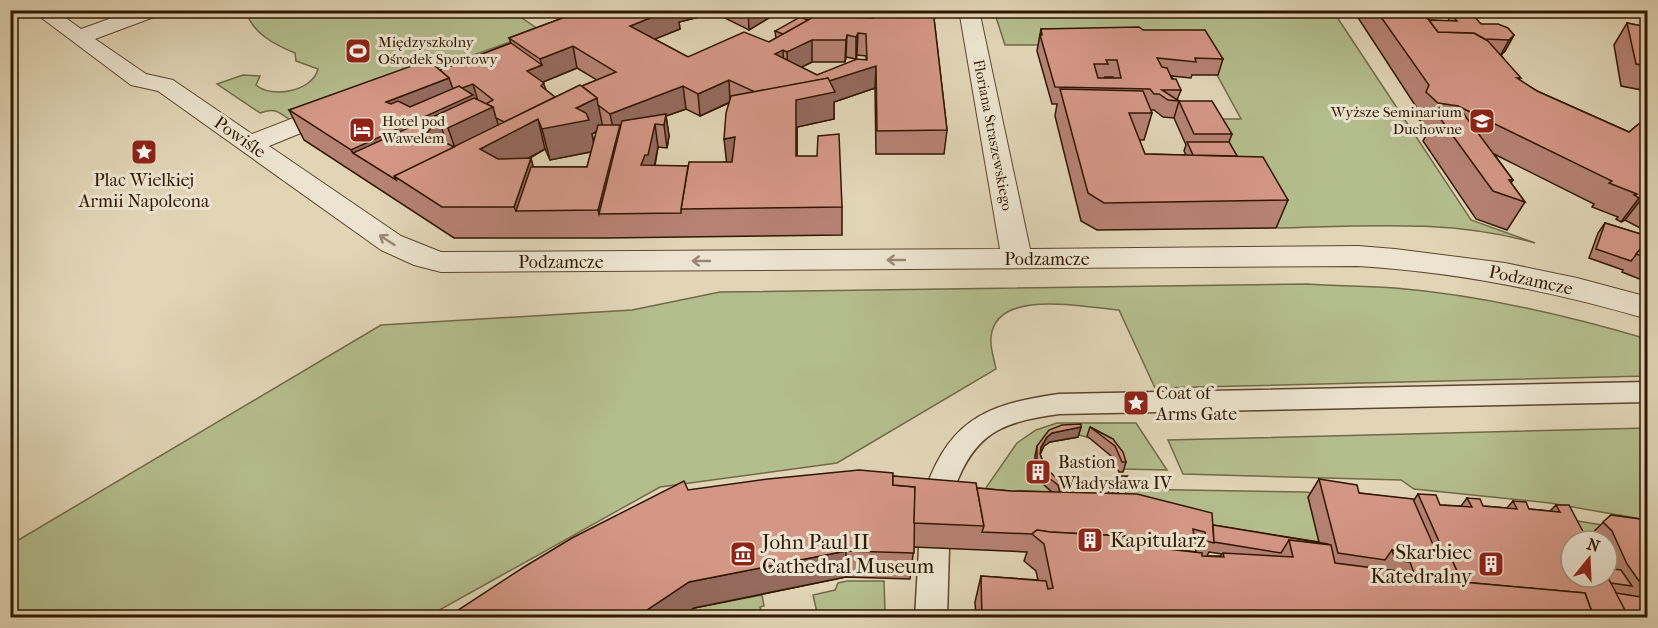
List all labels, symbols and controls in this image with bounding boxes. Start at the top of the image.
place label: Międzyszkolny Ośrodek Sportowy [378,33,498,68]
sports icon: Międzyszkolny Ośrodek Sportowy [343,36,373,66]
street label: Floriana Straszewskiego [969,58,1017,213]
place label: Wyższe Seminarium Duchowne [1330,103,1463,138]
school or university icon: Wyższe Seminarium Duchowne [1467,106,1497,136]
street label: Powiśle [210,112,270,163]
place label: Hotel pod Wawelem [381,112,446,147]
hotel icon: Hotel pod Wawelem [347,115,377,145]
place icon: Plac Wielkiej Armii Napoleona [129,137,159,167]
place label: Plac Wielkiej Armii Napoleona [78,170,210,212]
one-way arrow [380,234,396,246]
street label: Podzamcze [1004,249,1090,270]
street label: Podzamcze [518,252,604,273]
one-way arrow [886,254,906,266]
one-way arrow [691,255,711,267]
street label: Podzamcze [1487,261,1575,300]
place label: Coat of Arms Gate [1155,383,1237,425]
place icon: Coat of Arms Gate [1121,388,1151,418]
place label: Bastion Władysława IV [1057,452,1173,494]
building icon: Bastion Władysława IV [1023,457,1053,487]
building icon: Kapitularz [1075,525,1105,555]
place label: Kapitularz [1110,528,1206,552]
north arrow [1559,529,1619,589]
place label: John Paul II Cathedral Museum [760,530,935,578]
text: N [1585,534,1603,556]
museum icon: John Paul II Cathedral Museum [728,539,758,569]
place label: Skarbiec Katedralny [1370,540,1473,588]
building icon: Skarbiec Katedralny [1476,549,1506,579]

